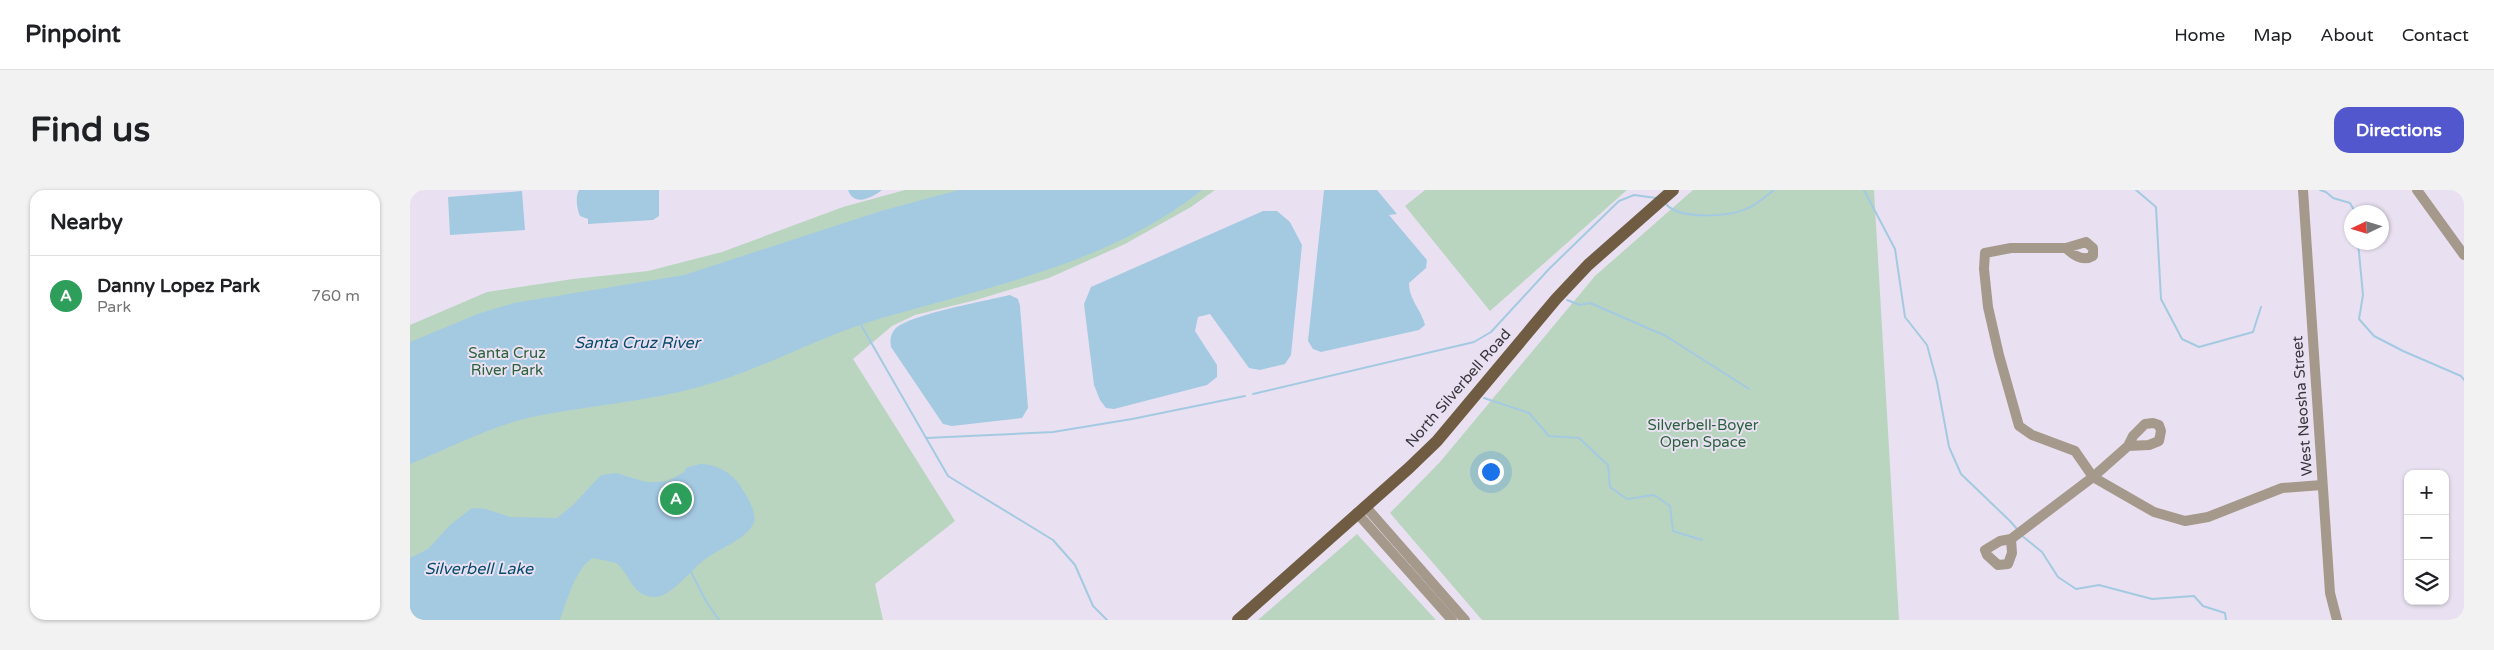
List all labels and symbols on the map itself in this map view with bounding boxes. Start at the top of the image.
north arrow [2344,205,2389,250]
street label: North Silverbell Road [1402,325,1514,451]
water label: Santa Cruz River [574,333,702,353]
street label: West Neosha Street [2288,335,2316,477]
park label: Santa Cruz River Park [468,344,546,379]
park label: Silverbell-Boyer Open Space [1648,416,1759,451]
your location [1478,459,1504,485]
pin: A [660,480,692,518]
water label: Silverbell Lake [425,559,534,579]

